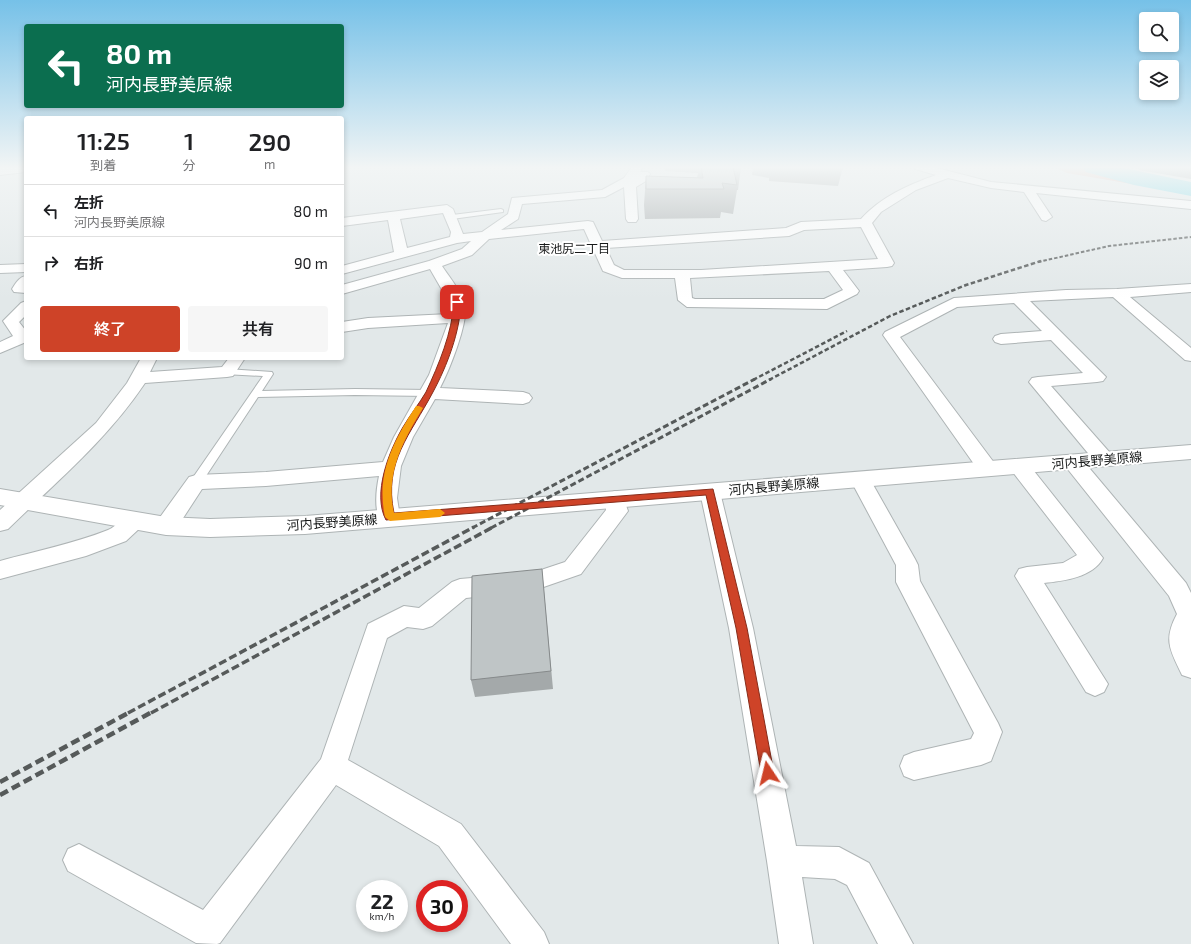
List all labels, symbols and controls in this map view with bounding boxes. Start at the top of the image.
map controls [1139,12,1179,100]
button: search [1139,12,1179,52]
text: 80 m [106,36,172,70]
icon: left [40,40,92,92]
button: layers [1139,60,1179,100]
text: 河内長野美原線 [106,73,232,95]
text: 11:25 [77,126,130,155]
text: 1 [184,126,194,155]
text: 290 [249,127,291,156]
text: m [264,156,275,172]
text: 到着 [90,157,116,173]
text: 分 [183,157,196,173]
text: 左折 [74,193,104,211]
icon: left [40,200,62,222]
text: 80 m [293,202,328,220]
text: 河内長野美原線 [74,214,165,230]
district label: 東池尻二丁目 [538,241,610,255]
icon: right [40,252,62,274]
text: 右折 [74,254,104,272]
text: 90 m [294,254,328,272]
pin [440,285,474,319]
icon: arrive [446,291,468,313]
button: 終了 [40,306,180,352]
button: 共有 [188,306,328,352]
street label: 河内長野美原線 [1051,448,1143,472]
street label: 河内長野美原線 [728,474,820,498]
street label: 河内長野美原線 [286,511,378,533]
position arrow [747,752,789,794]
speed limit sign: 30 [416,880,468,932]
text: 22 [370,889,394,913]
text: km/h [370,910,394,922]

